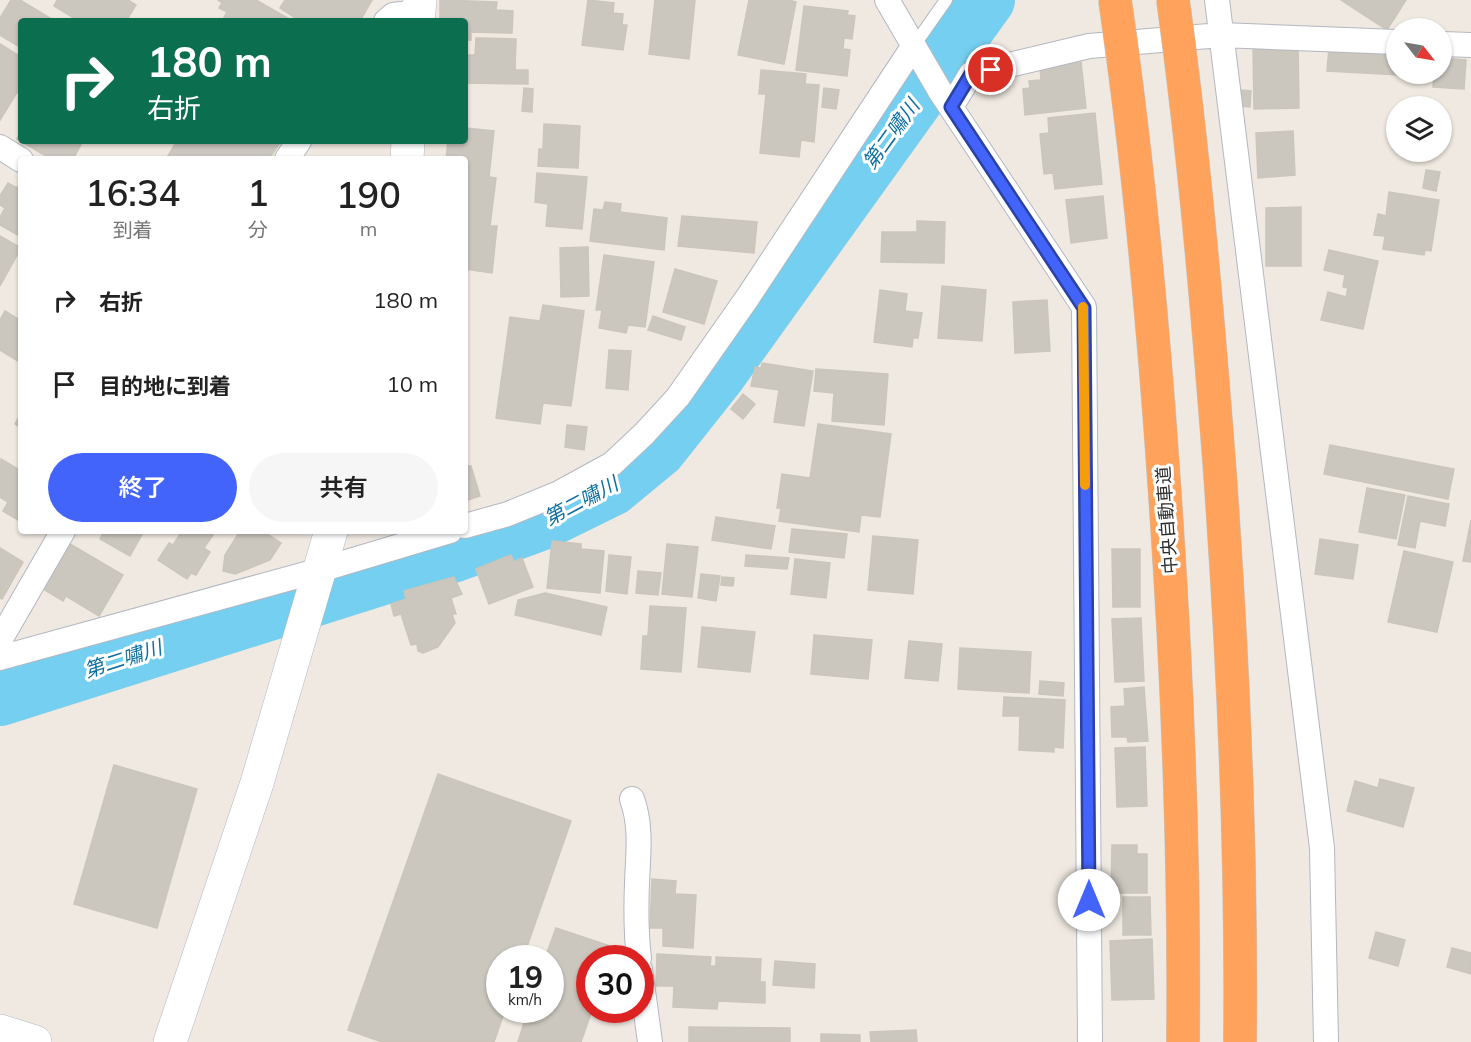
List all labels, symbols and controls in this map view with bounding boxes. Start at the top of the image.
north arrow [1386,18,1452,84]
map controls [1386,18,1452,162]
text: 180 m [147,35,272,88]
icon: right [48,42,126,120]
pin [965,44,1016,95]
icon: arrive [974,53,1007,86]
text: 右折 [147,91,201,125]
water label: 第二嘯川 [857,92,925,173]
button: layers [1386,96,1452,162]
text: 16:34 [85,170,180,215]
text: 1 [247,170,269,215]
text: 190 [336,172,401,217]
text: m [360,216,377,241]
text: 到着 [113,217,153,242]
text: 分 [248,217,268,242]
icon: right [48,284,81,317]
text: 180 m [373,286,438,314]
text: 右折 [99,288,143,316]
icon: arrive [48,368,81,401]
text: 10 m [387,370,438,398]
text: 目的地に到着 [99,372,231,400]
button: 終了 [48,453,237,522]
button: 共有 [249,453,438,522]
street label: 中央自動車道 [1151,465,1182,575]
water label: 第二嘯川 [540,470,624,530]
water label: 第二嘯川 [81,634,167,683]
position arrow [1057,868,1121,932]
speed limit sign: 30 [576,945,654,1023]
text: 19 [507,958,543,996]
text: km/h [508,990,542,1009]

